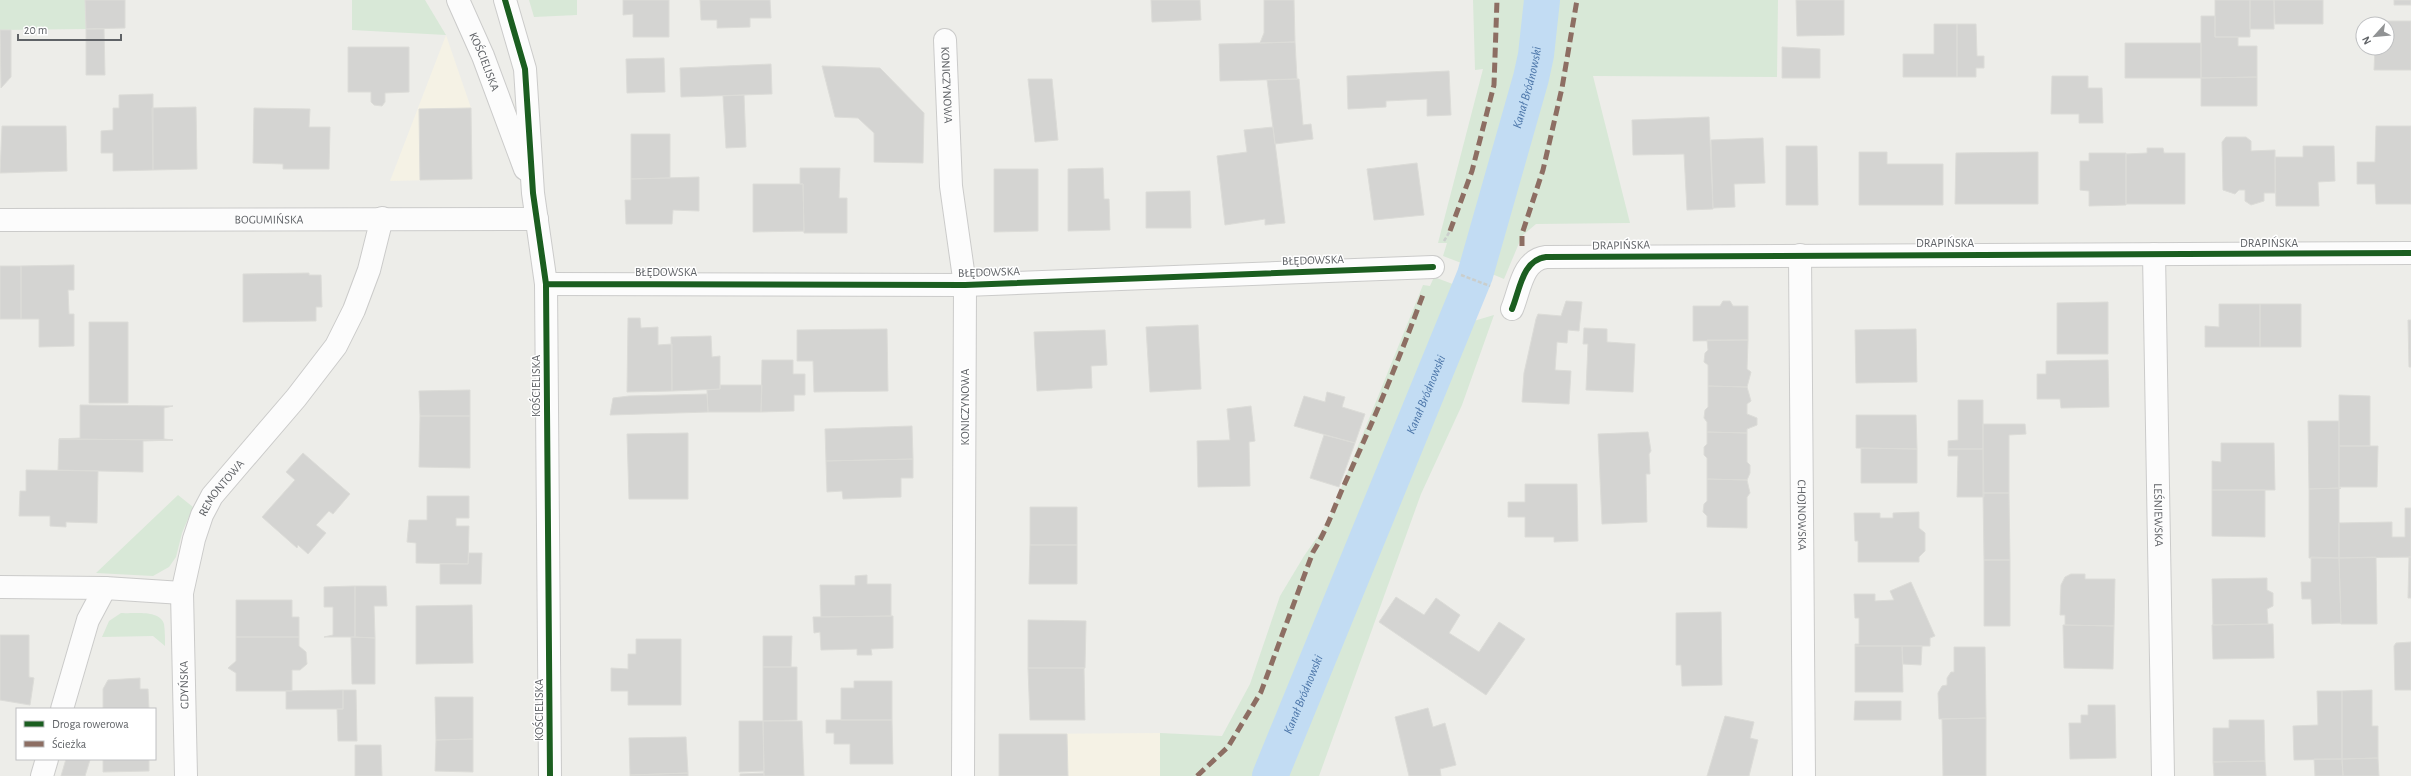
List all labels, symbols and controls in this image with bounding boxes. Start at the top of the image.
scale bar [18,16,121,42]
north arrow [2355,16,2395,56]
text: 20 m [24,24,47,36]
street label: KOŚCIELISKA [467,30,501,93]
text: N [2360,34,2373,46]
street label: KONICZYNOWA [939,46,954,124]
water label: Kanał Bródnowski [1510,46,1543,130]
street label: BOGUMIŃSKA [235,212,304,226]
street label: DRAPIŃSKA [1916,236,1974,249]
street label: DRAPIŃSKA [2240,236,2298,249]
street label: DRAPIŃSKA [1592,237,1650,252]
street label: BŁĘDOWSKA [1282,253,1344,267]
street label: BŁĘDOWSKA [958,265,1020,279]
street label: BŁĘDOWSKA [635,266,697,278]
water label: Kanał Bródnowski [1404,353,1448,436]
street label: KOŚCIELISKA [528,355,542,417]
street label: KONICZYNOWA [959,369,971,445]
street label: REMONTOWA [196,457,246,518]
street label: CHOJNOWSKA [1796,480,1808,550]
street label: LEŚNIEWSKA [2152,483,2166,547]
water label: Kanał Bródnowski [1281,653,1325,736]
street label: GDYŃSKA [177,661,190,709]
street label: KOŚCIELISKA [531,679,545,741]
legend [16,708,156,760]
text: Droga rowerowa [52,718,129,730]
text: Ścieżka [52,736,87,750]

